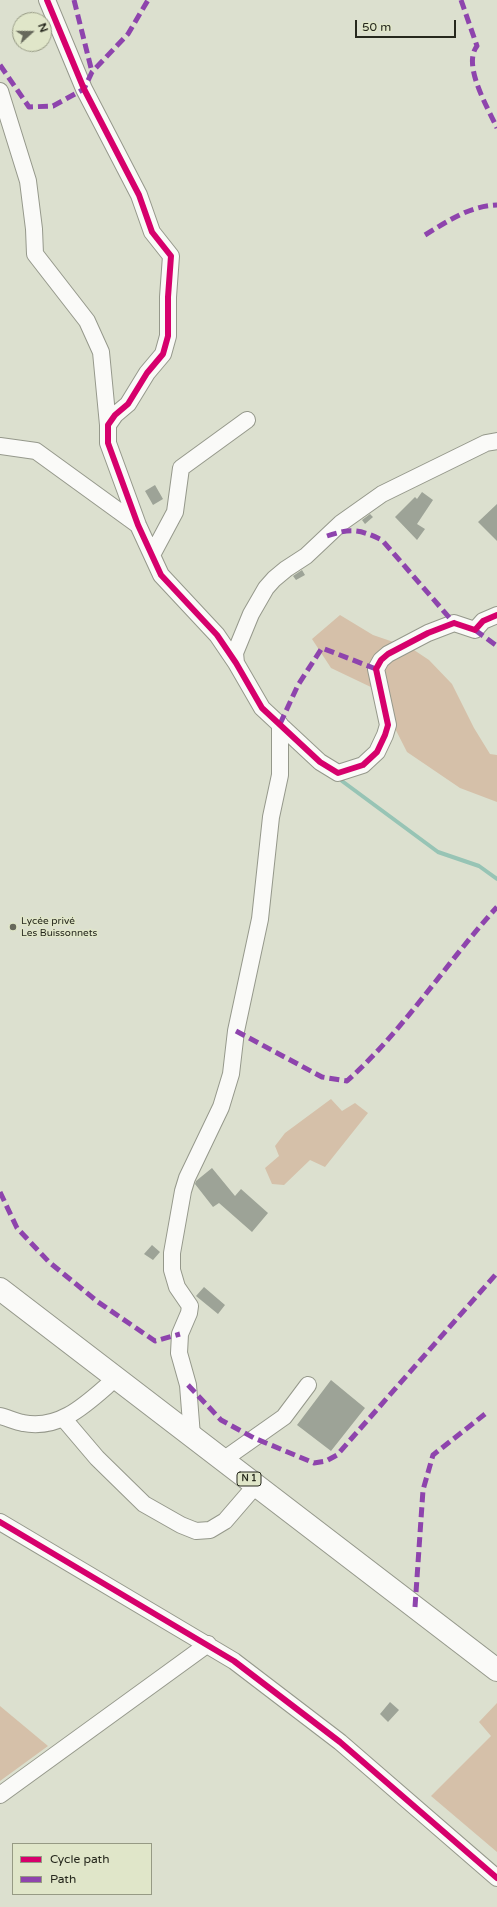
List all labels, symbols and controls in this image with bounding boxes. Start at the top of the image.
north arrow [12,12,52,52]
scale bar [357,12,458,38]
text: 50 m [362,20,391,34]
text: N [35,21,50,34]
place label: Lycée privé Les Buissonnets [21,915,97,938]
marker: Lycée privé Les Buissonnets [8,922,18,932]
road number: N 1 [237,1472,261,1486]
legend [12,1843,152,1895]
text: Cycle path [50,1852,109,1866]
text: Path [50,1872,76,1886]

